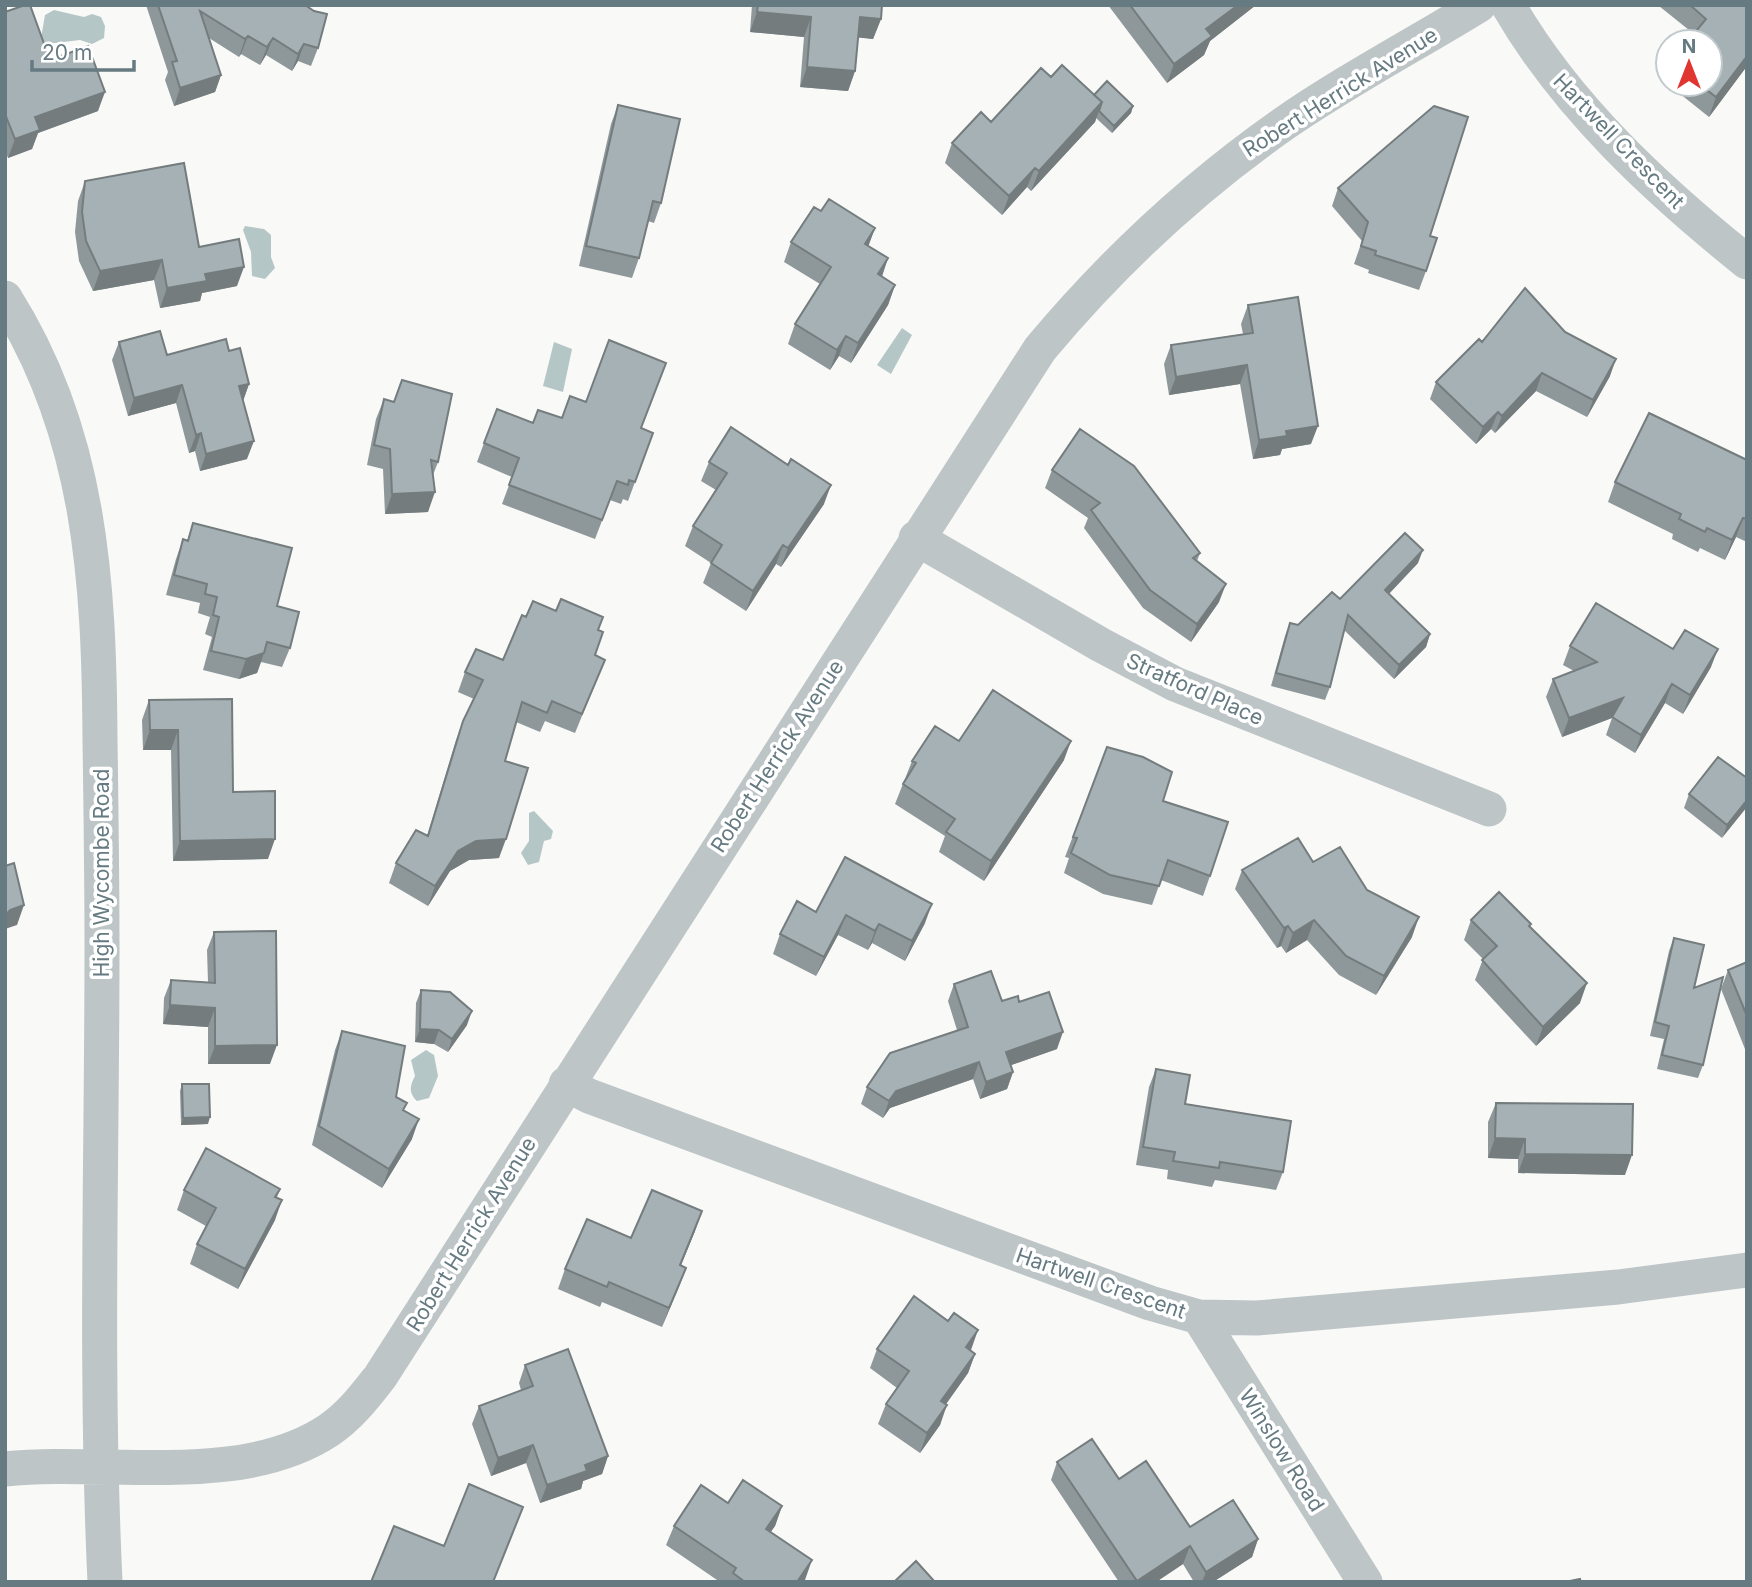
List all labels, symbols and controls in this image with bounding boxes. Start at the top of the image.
street label: Robert Herrick Avenue [1238,22,1442,162]
scale bar [32,28,133,72]
north arrow [1654,28,1724,98]
text: N [1682,35,1696,58]
text: 20 m [42,40,92,65]
street label: Hartwell Crescent [1548,68,1690,214]
street label: Stratford Place [1123,648,1267,730]
street label: Robert Herrick Avenue [705,655,849,857]
street label: High Wycombe Road [89,769,114,977]
street label: Robert Herrick Avenue [401,1132,541,1336]
street label: Hartwell Crescent [1013,1242,1189,1324]
street label: Winslow Road [1234,1384,1330,1516]

